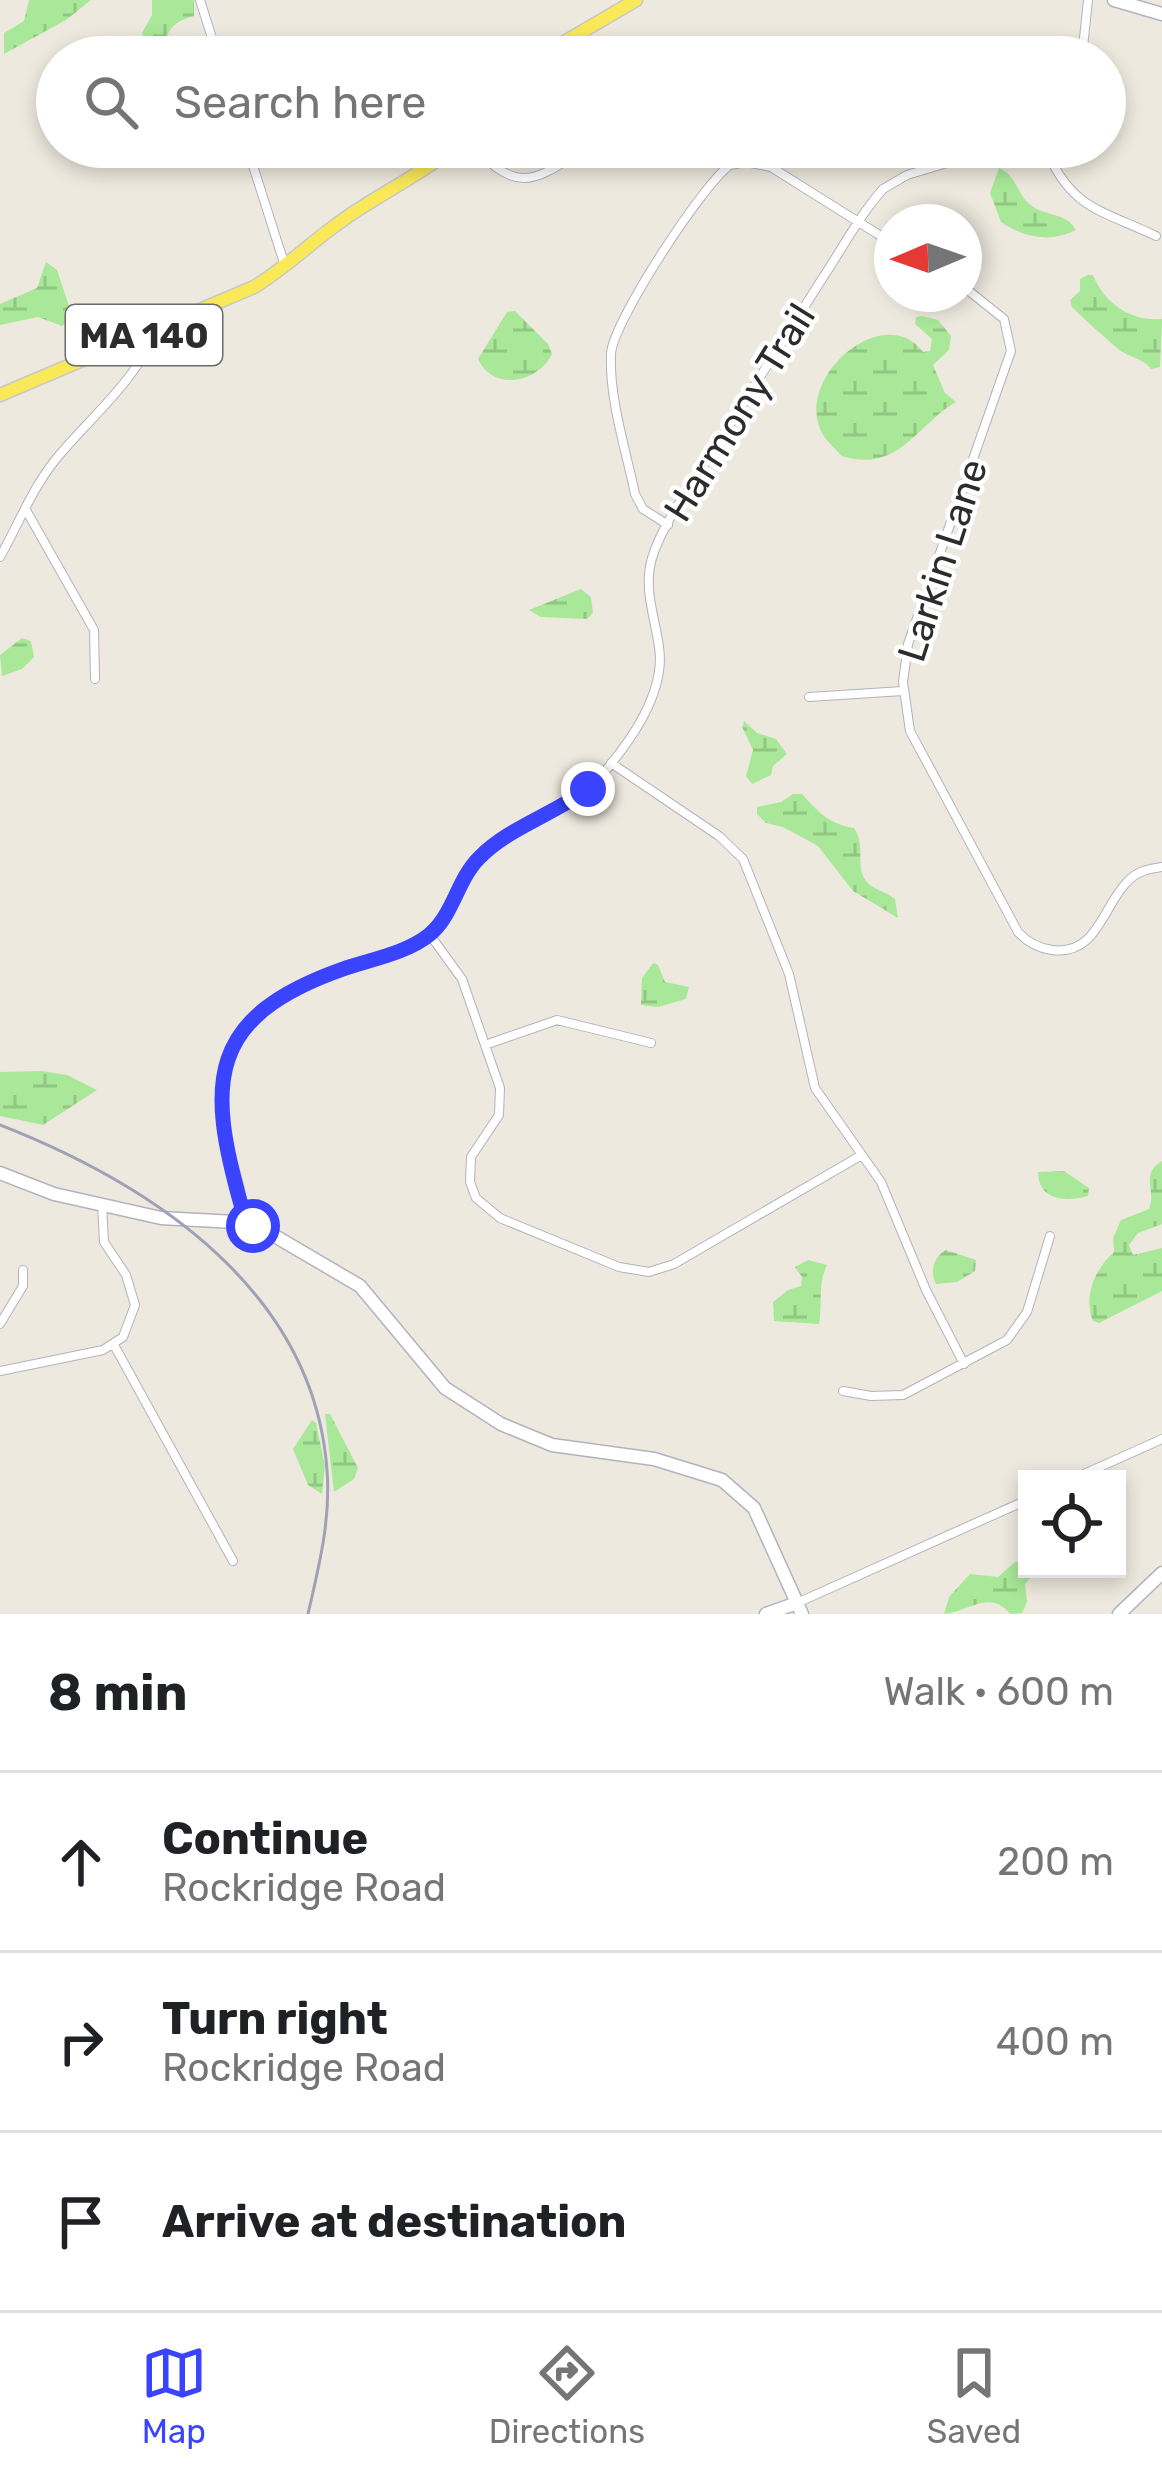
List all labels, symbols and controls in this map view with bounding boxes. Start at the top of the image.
search box [36,36,1126,168]
icon: search [78,69,144,135]
text: Search here [174,76,426,129]
north arrow [874,204,982,312]
street label: Harmony Trail [655,295,825,530]
road number: MA 140 [66,305,222,365]
street label: Larkin Lane [889,453,997,667]
route end [561,762,615,816]
route start [226,1199,280,1253]
map controls [1018,1470,1126,1578]
button: locate [1018,1470,1126,1578]
text: 8 min [48,1662,188,1723]
text: Walk · 600 m [884,1669,1114,1715]
text: Continue [162,1812,368,1865]
icon: ahead [48,1829,114,1895]
text: 200 m [997,1839,1114,1885]
text: Rockridge Road [162,1865,446,1911]
text: Turn right [162,1992,388,2045]
icon: right [48,2009,114,2075]
text: 400 m [996,2019,1114,2065]
text: Rockridge Road [162,2045,446,2091]
icon: arrive [48,2189,114,2255]
text: Arrive at destination [162,2195,627,2248]
tab: Map [141,2340,207,2451]
tab: Directions [489,2340,645,2451]
tab: Saved [927,2340,1021,2451]

